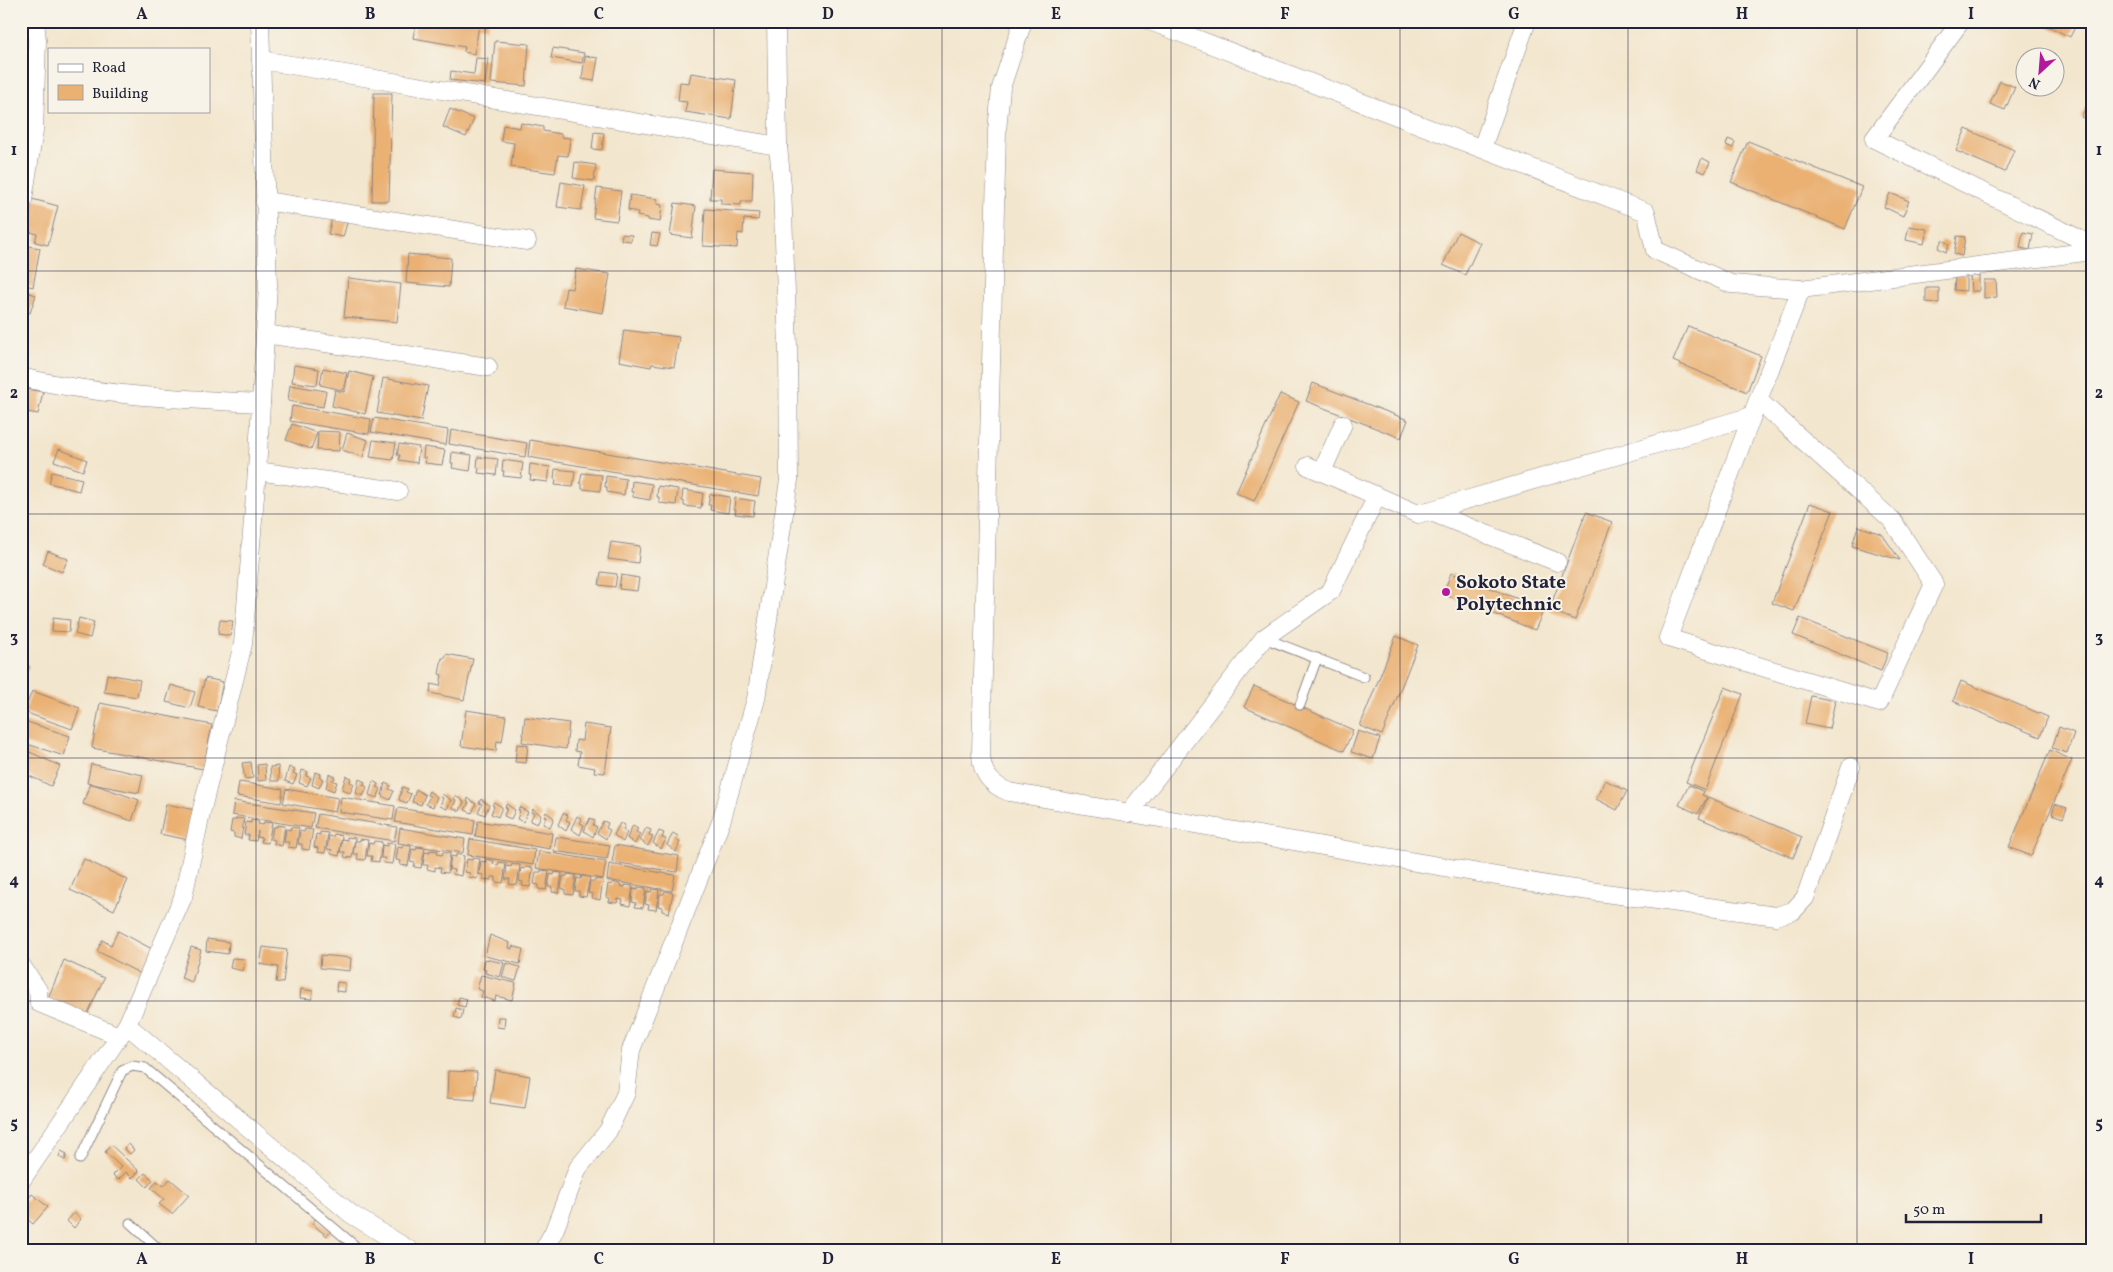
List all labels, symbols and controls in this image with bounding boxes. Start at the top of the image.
text: A [136,4,148,26]
text: B [365,4,376,26]
text: C [594,4,604,26]
text: D [822,4,834,26]
text: E [1051,4,1061,26]
text: F [1280,4,1290,26]
text: G [1508,4,1520,26]
text: H [1736,4,1748,26]
text: I [1968,4,1974,26]
legend [48,48,210,112]
north arrow [2016,48,2066,98]
text: Road [92,58,126,79]
text: N [2026,72,2044,93]
text: Building [92,84,149,105]
text: 1 [11,140,17,162]
text: 1 [2096,140,2102,162]
text: 2 [10,383,18,405]
text: 2 [2095,383,2103,405]
place label: Sokoto State Polytechnic [1456,570,1566,618]
marker: Sokoto State Polytechnic [1440,586,1452,598]
text: 3 [10,627,18,649]
text: 3 [2095,627,2103,649]
text: 4 [9,870,19,892]
text: 4 [2094,870,2104,892]
text: 5 [10,1113,18,1135]
text: 5 [2095,1113,2103,1135]
scale bar [1906,1192,2040,1224]
text: 50 m [1913,1200,1945,1221]
text: A [136,1249,148,1271]
text: B [365,1249,376,1271]
text: C [594,1249,604,1271]
text: D [822,1249,834,1271]
text: E [1051,1249,1061,1271]
text: F [1280,1249,1290,1271]
text: G [1508,1249,1520,1271]
text: H [1736,1249,1748,1271]
text: I [1968,1249,1974,1271]

